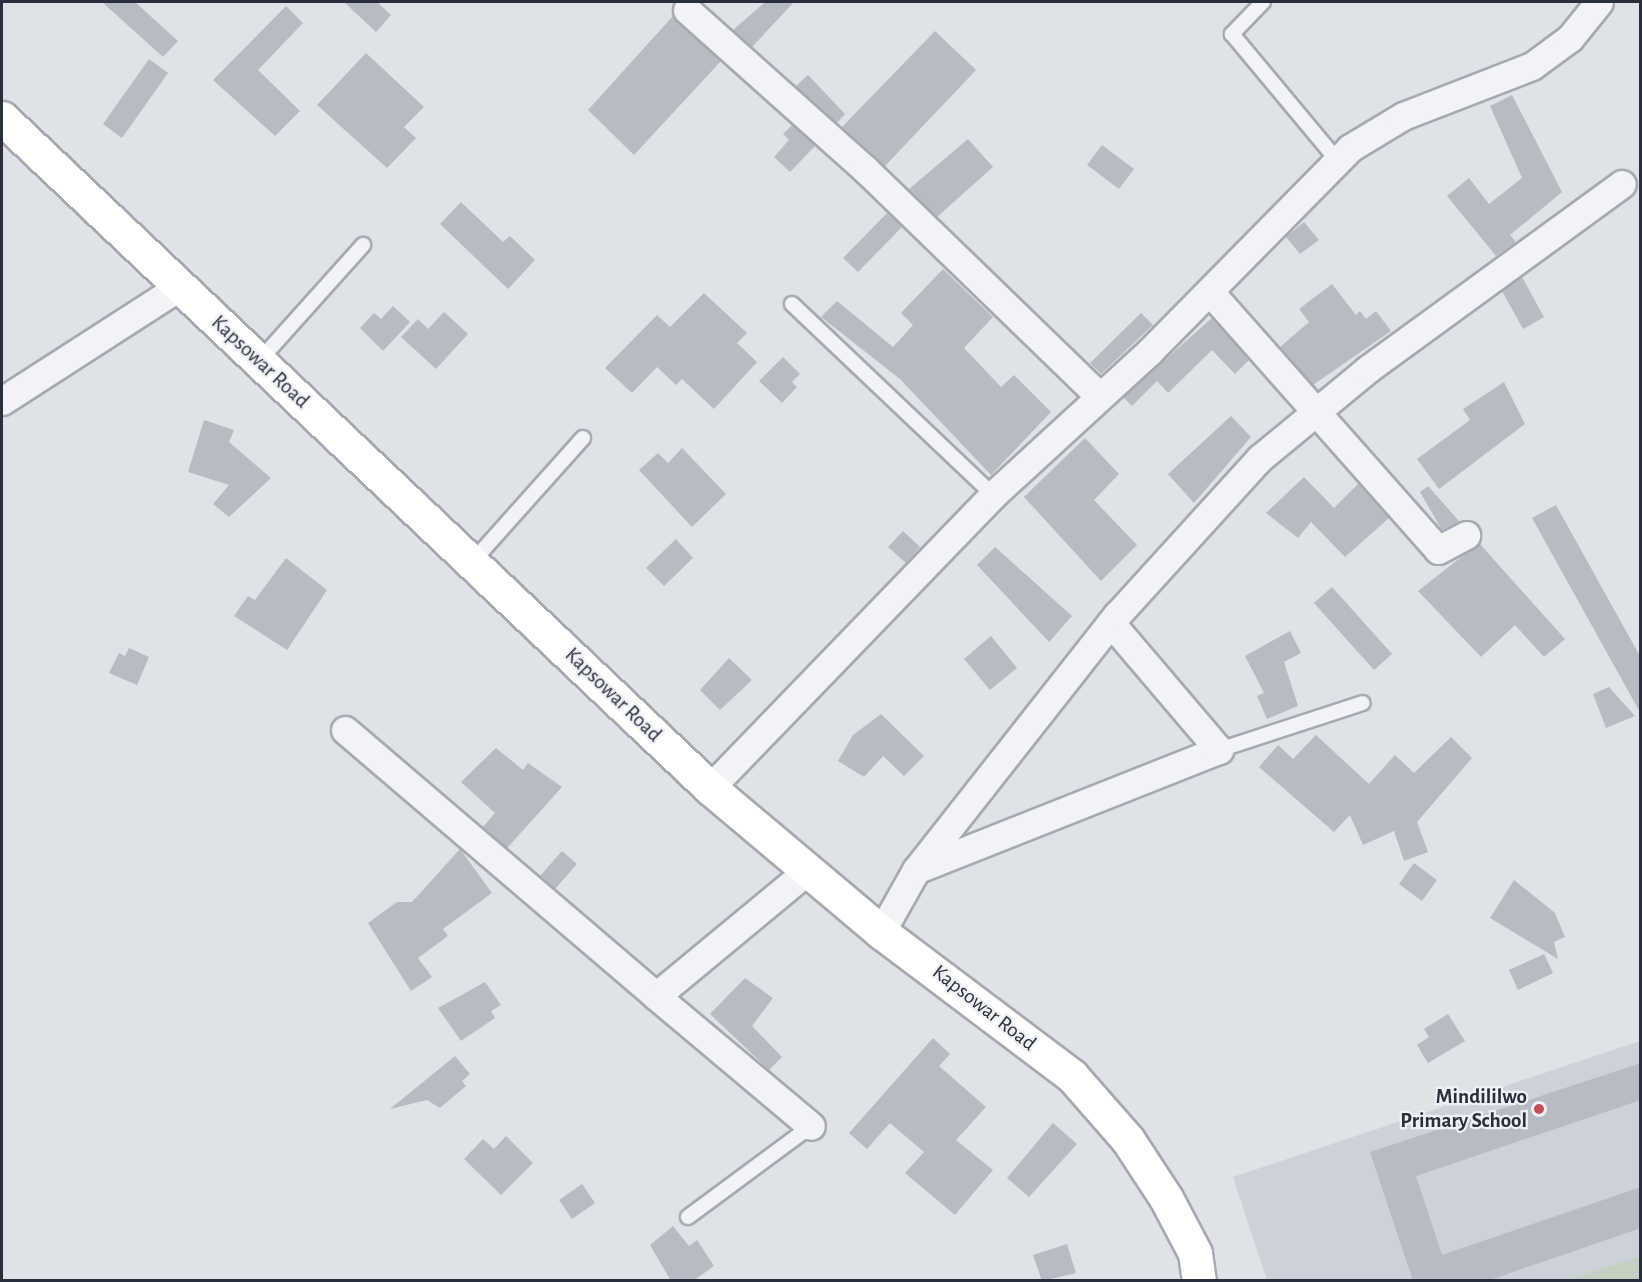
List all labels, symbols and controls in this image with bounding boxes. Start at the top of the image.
street label: Kapsowar Road [206,310,314,414]
street label: Kapsowar Road [559,643,667,747]
street label: Kapsowar Road [927,960,1041,1056]
place label: Mindililwo Primary School [1400,1084,1527,1134]
marker: Mindililwo Primary School [1532,1102,1546,1116]

